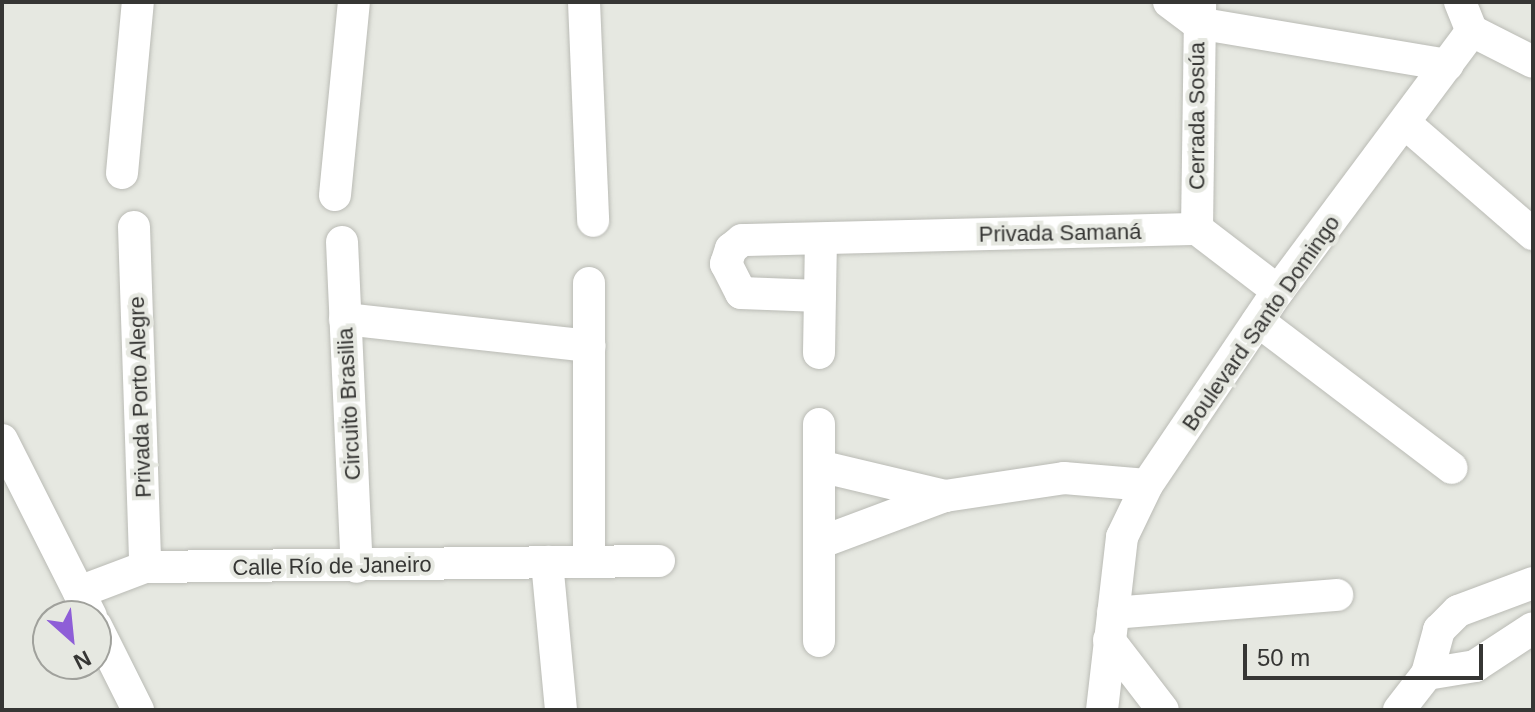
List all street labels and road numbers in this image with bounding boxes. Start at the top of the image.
street label: Cerrada Sosúa [1184,42,1210,190]
street label: Boulevard Santo Domingo [1177,210,1345,436]
street label: Privada Samaná [978,218,1142,248]
street label: Privada Porto Alegre [123,295,157,499]
street label: Circuito Brasilia [332,327,366,481]
street label: Calle Río de Janeiro [232,551,432,581]

